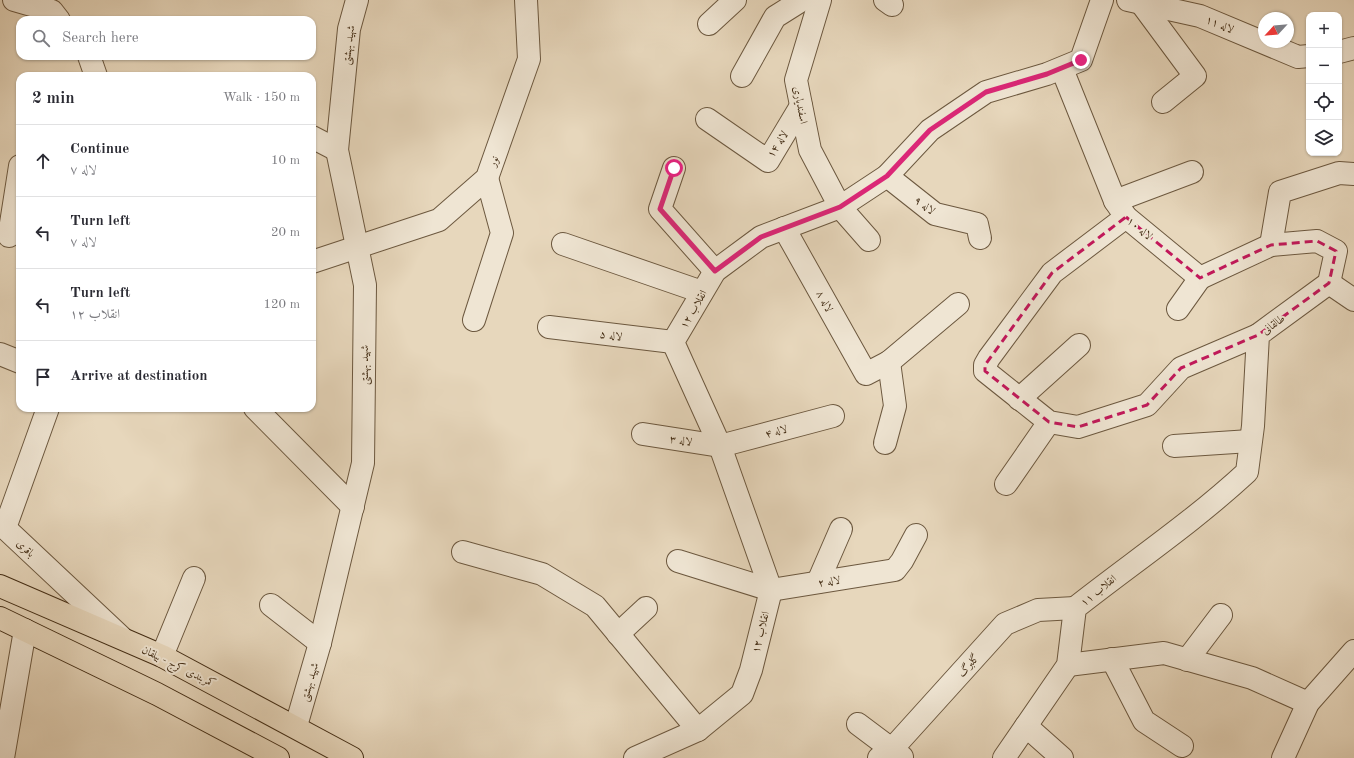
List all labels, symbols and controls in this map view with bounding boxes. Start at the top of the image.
north arrow [1258,12,1294,48]
map controls [1306,12,1342,156]
button: + [1306,12,1342,48]
street label: لاله ۱۱ [1204,15,1235,36]
search box [16,16,316,60]
street label: شهید بهشتی [342,25,359,66]
icon: search [30,27,52,49]
text: Search here [62,31,139,46]
button: − [1306,48,1342,84]
route end [1072,51,1090,69]
button: locate [1306,84,1342,120]
street label: اسفندیاری [790,86,809,125]
text: 2 min [32,90,75,107]
text: Walk · 150 m [223,91,300,104]
button: layers [1306,120,1342,156]
street label: لاله ۱۴ [766,130,791,160]
text: Continue [70,142,129,157]
icon: ahead [32,150,54,172]
text: 10 m [271,154,300,167]
street label: نور [487,155,501,169]
route start [665,159,683,177]
text: لاله ۷ [70,164,97,177]
street label: لاله ۹ [912,195,936,217]
text: Turn left [70,214,130,229]
street label: لاله ۱۰ [1124,216,1154,243]
icon: left [32,222,54,244]
text: 20 m [271,226,300,239]
text: لاله ۷ [70,236,97,249]
text: Turn left [70,286,130,301]
street label: انقلاب ۱۲ [679,289,710,331]
street label: لاله ۸ [813,289,834,314]
icon: left [32,294,54,316]
text: 120 m [263,298,300,311]
text: انقلاب ۱۲ [70,308,120,321]
street label: طالقانی [1260,313,1287,337]
street label: لاله ۵ [599,330,623,343]
street label: شهید بهشتی [360,345,373,385]
icon: arrive [32,366,54,388]
text: Arrive at destination [70,369,208,384]
street label: لاله ۴ [764,424,789,441]
street label: لاله ۳ [669,434,693,449]
street label: باقری [13,538,36,561]
street label: انقلاب ۱۱ [1079,574,1119,609]
street label: لاله ۲ [817,575,841,590]
street label: انقلاب ۱۲ [751,610,772,654]
street label: کمربندی کرج - بیلقان [138,643,218,694]
street label: گلبرگ [954,651,982,679]
street label: شهید بهشتی [300,662,323,704]

